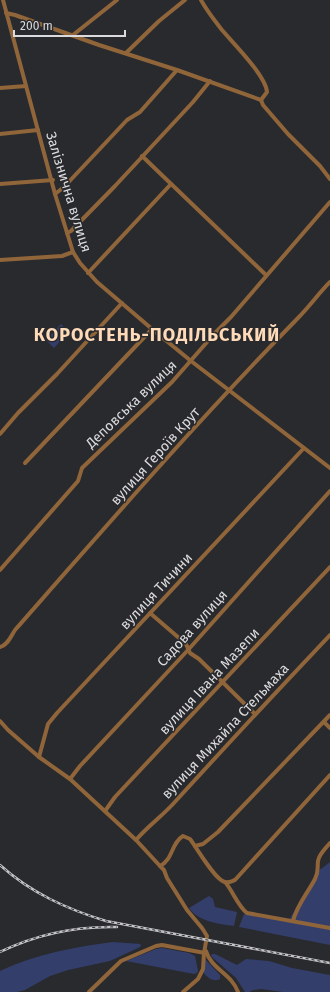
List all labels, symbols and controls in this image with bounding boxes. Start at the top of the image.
scale bar [14,12,125,38]
text: 200 m [20,19,53,33]
street label: Залізнична вулиця [42,130,95,254]
district label: КОРОСТЕНЬ-ПОДІЛЬСЬКИЙ [34,323,280,346]
street label: Деповська вулиця [82,357,180,453]
street label: вулиця Героїв Крут [107,403,204,509]
street label: вулиця Тичини [117,550,196,633]
street label: Садова вулиця [154,587,231,670]
street label: вулиця Івана Мазепи [156,625,263,738]
street label: вулиця Михайла Стельмаха [158,660,293,803]

